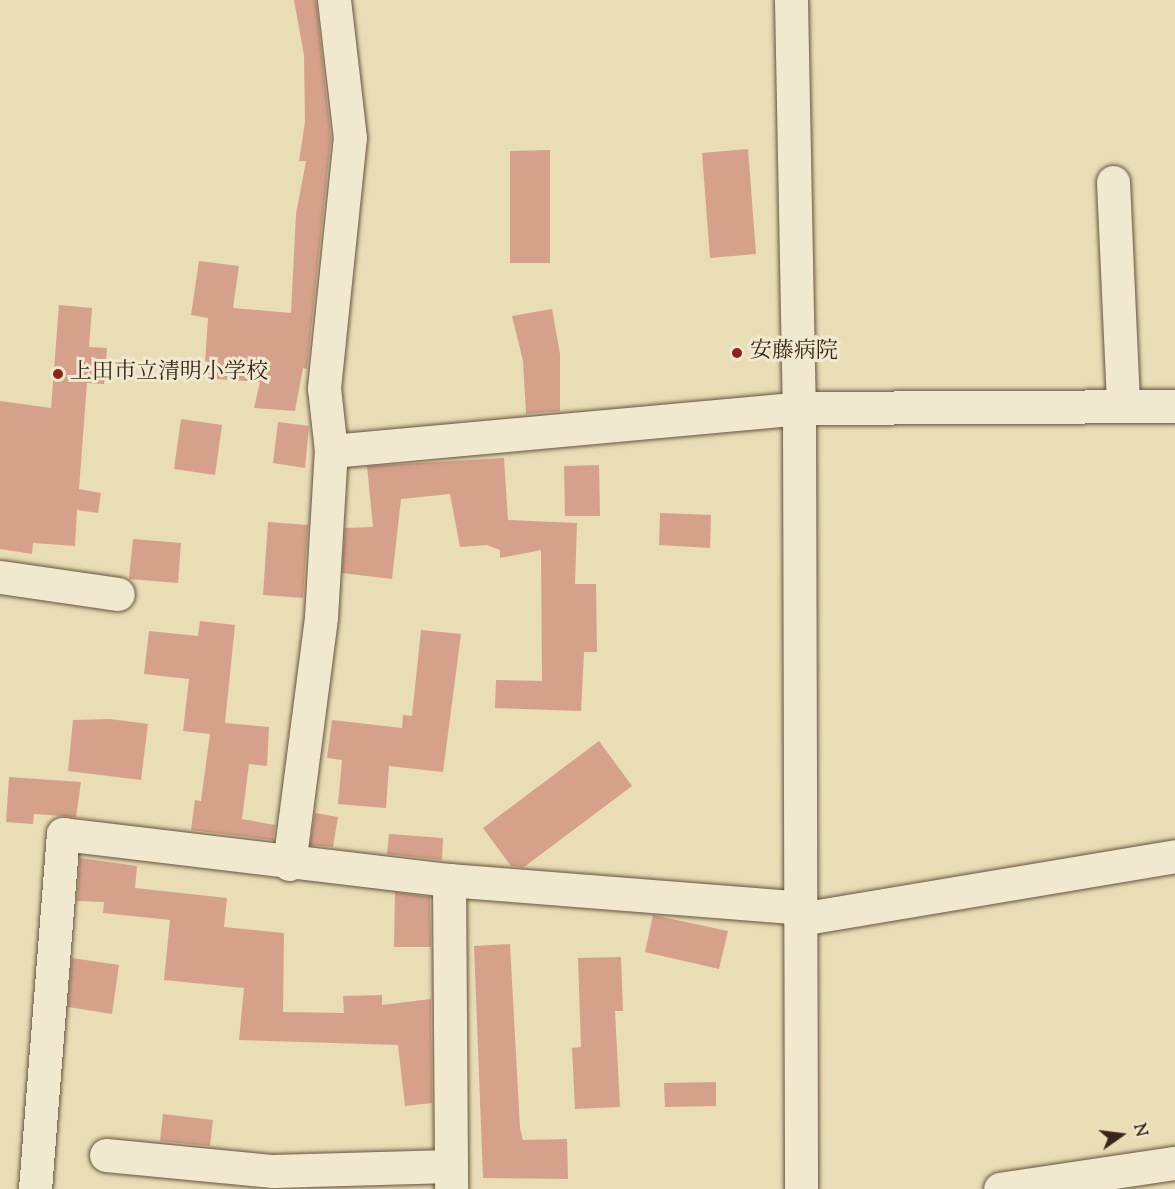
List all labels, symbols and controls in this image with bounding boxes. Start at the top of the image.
place label: 安藤病院 [750,340,838,366]
marker: 安藤病院 [728,344,746,362]
place label: 上田市立清明小学校 [70,361,268,387]
marker: 上田市立清明小学校 [51,367,65,381]
north arrow [1091,1105,1151,1165]
text: N [1126,1122,1152,1140]

